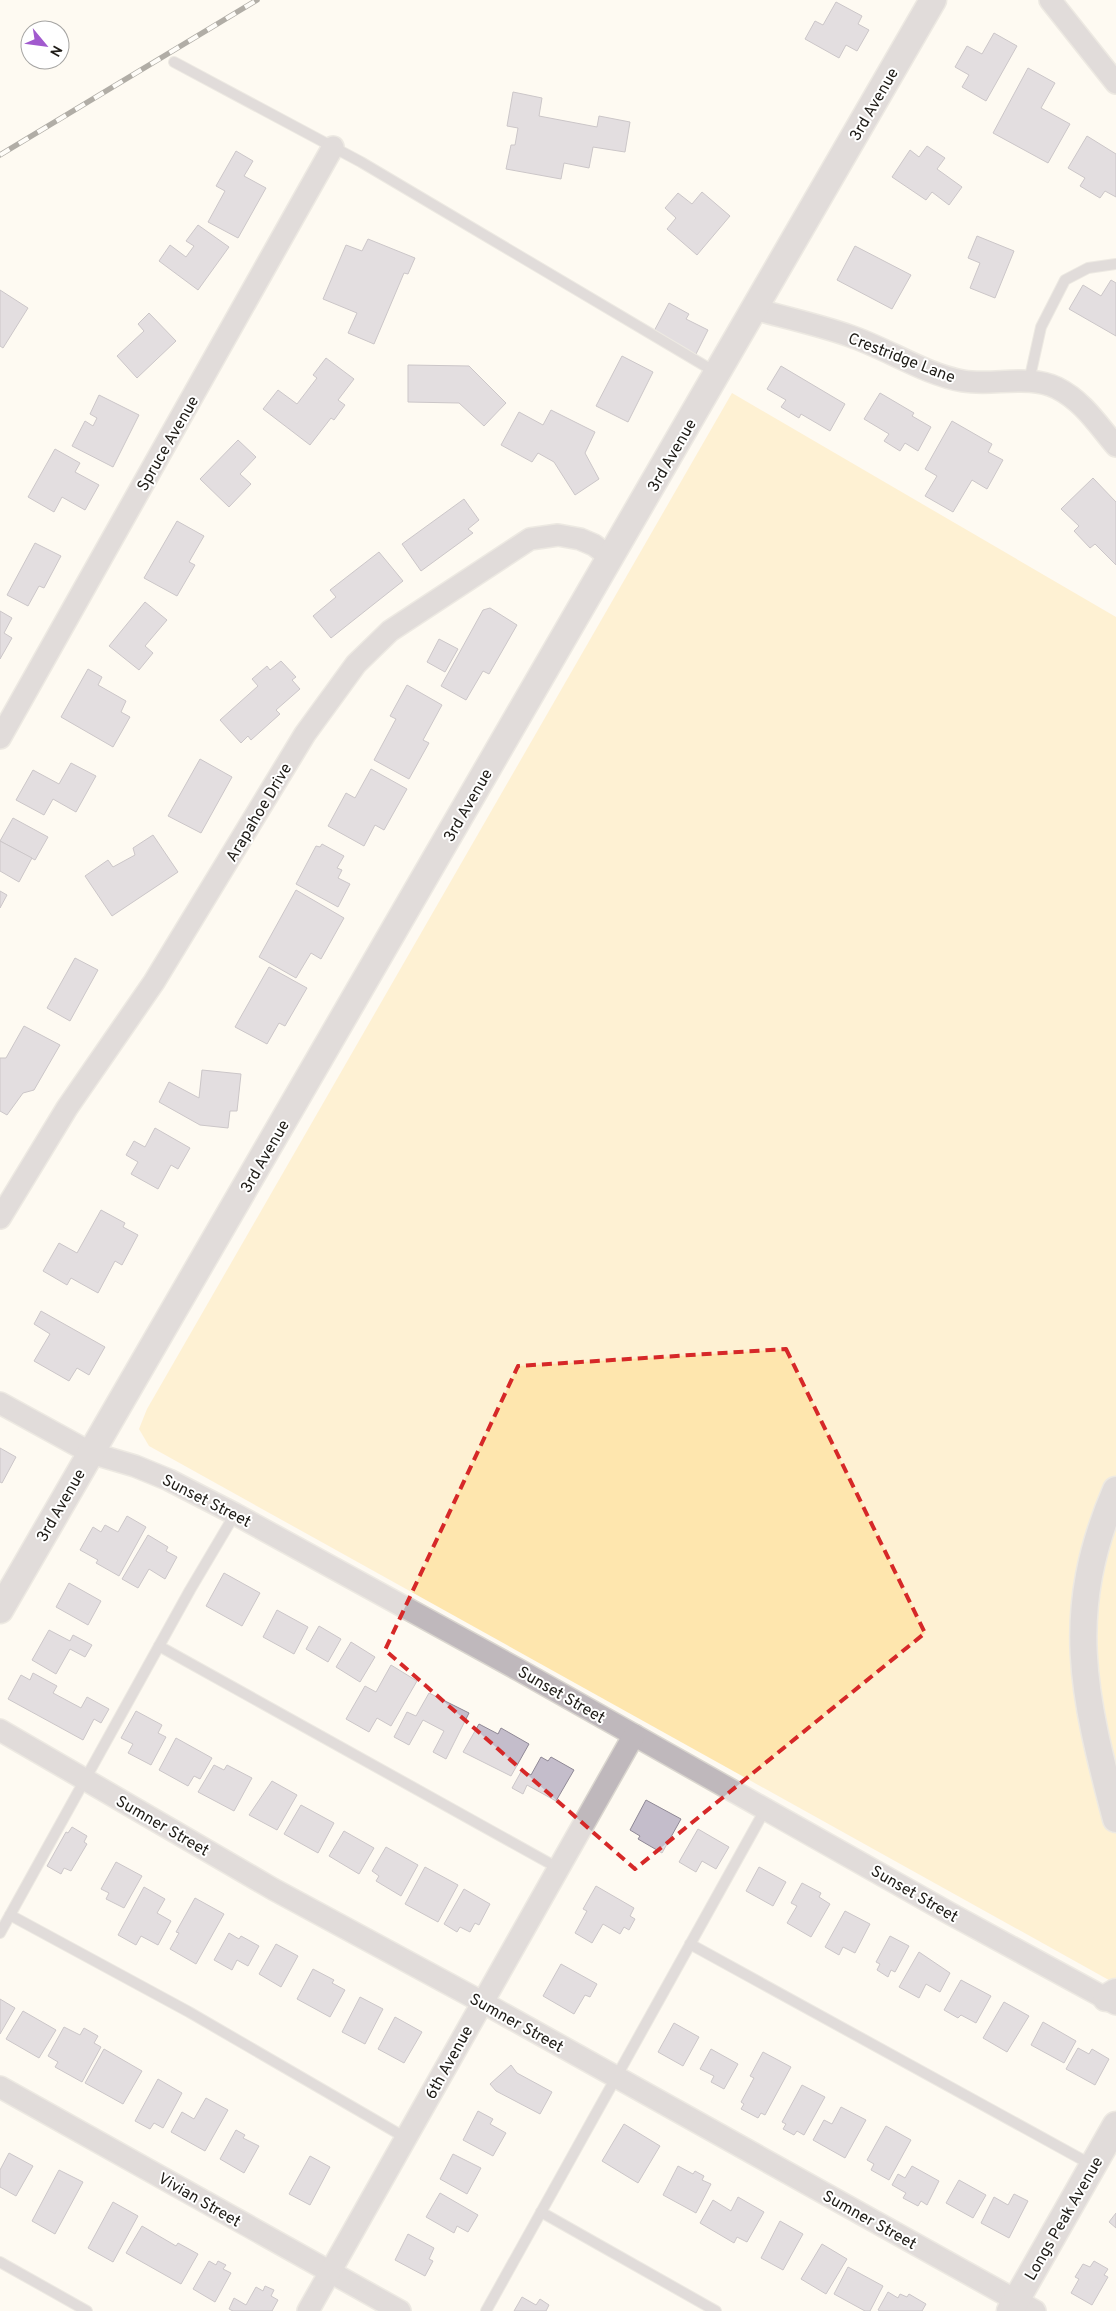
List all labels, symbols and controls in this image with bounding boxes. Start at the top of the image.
north arrow [20,20,70,70]
text: N [45,42,65,59]
street label: 3rd Avenue [846,65,904,145]
street label: Crestridge Lane [845,329,958,389]
street label: Spruce Avenue [133,393,204,495]
street label: 3rd Avenue [644,416,702,496]
street label: Arapahoe Drive [222,760,297,866]
street label: 3rd Avenue [440,766,498,846]
street label: 3rd Avenue [237,1117,295,1197]
street label: 3rd Avenue [33,1466,91,1546]
street label: Sunset Street [158,1471,254,1533]
street label: Sunset Street [514,1663,608,1729]
street label: Sumner Street [112,1792,212,1862]
street label: Sunset Street [867,1862,961,1928]
street label: Sumner Street [465,1990,567,2058]
street label: 6th Avenue [421,2023,478,2103]
street label: Longs Peak Avenue [1021,2154,1108,2284]
street label: Vivian Street [154,2169,244,2232]
street label: Sumner Street [818,2187,920,2255]

